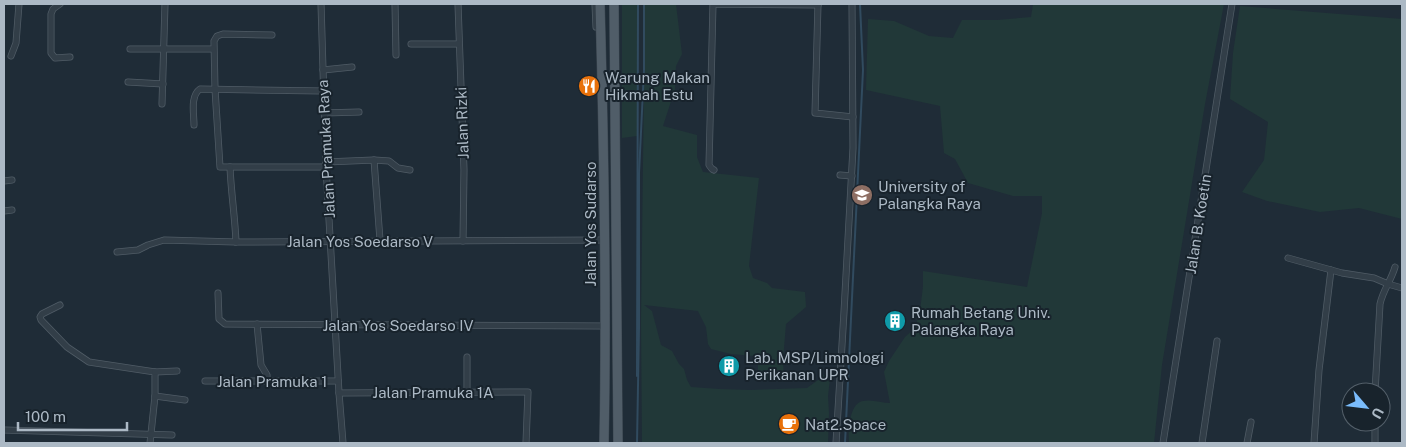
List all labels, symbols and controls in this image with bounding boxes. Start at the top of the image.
place label: Warung Makan Hikmah Estu [605,69,710,103]
restaurant icon: Warung Makan Hikmah Estu [577,74,601,98]
street label: Jalan Pramuka Raya [314,79,338,219]
street label: Jalan Rizki [452,87,472,159]
street label: Jalan Yos Sudarso [582,162,599,286]
street label: Jalan B. Koetin [1182,173,1214,275]
place label: University of Palangka Raya [878,178,981,212]
school or university icon: University of Palangka Raya [850,183,874,207]
street label: Jalan Yos Soedarso V [287,233,433,250]
place label: Rumah Betang Univ. Palangka Raya [911,304,1050,338]
building icon: Rumah Betang Univ. Palangka Raya [883,309,907,333]
street label: Jalan Yos Soedarso IV [322,317,474,334]
place label: Lab. MSP/Limnologi Perikanan UPR [745,349,884,383]
building icon: Lab. MSP/Limnologi Perikanan UPR [717,354,741,378]
street label: Jalan Pramuka 1 [217,373,327,390]
north arrow [1341,382,1391,432]
street label: Jalan Pramuka 1A [372,384,494,401]
scale bar [18,400,126,432]
text: U [1368,405,1387,421]
text: 100 m [25,408,66,425]
cafe icon: Nat2.Space [777,412,801,436]
place label: Nat2.Space [805,416,886,433]

